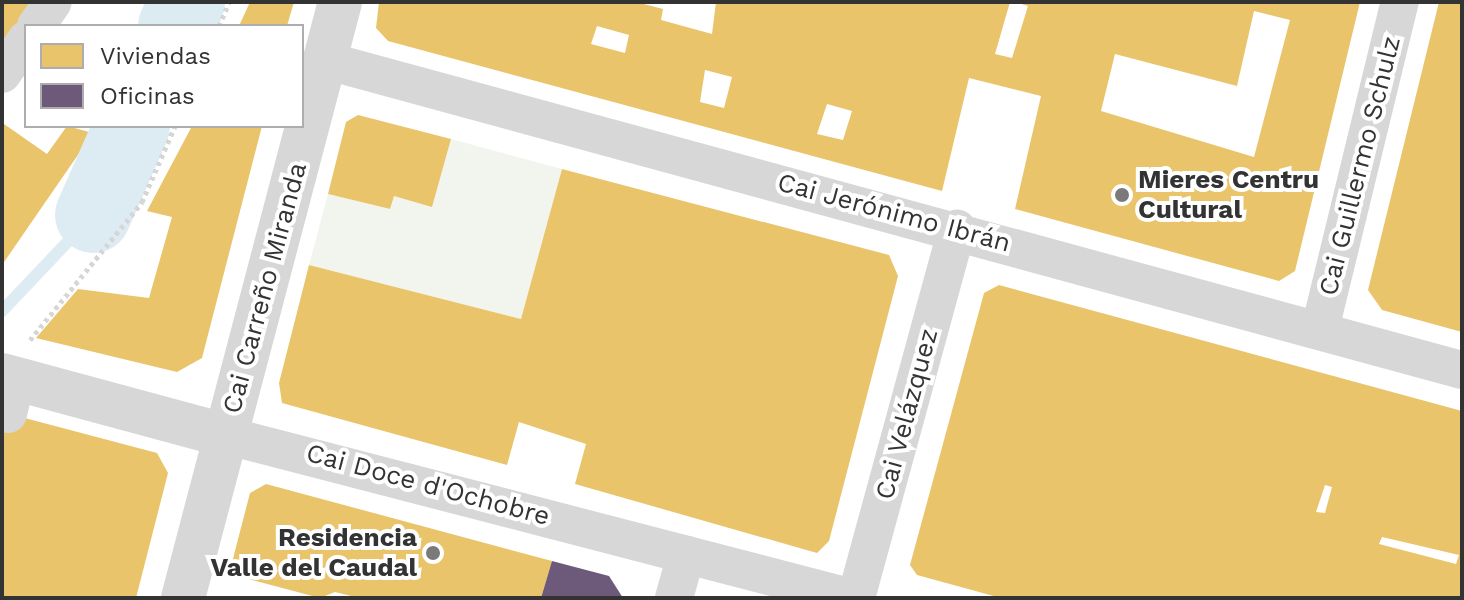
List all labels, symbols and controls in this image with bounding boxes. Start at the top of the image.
legend [24,24,304,128]
street label: Cai Guillermo Schulz [1313,33,1407,299]
text: Viviendas [100,42,211,70]
text: Oficinas [100,82,195,110]
street label: Cai Carreño Miranda [216,159,314,417]
place label: Mieres Centru Cultural [1138,164,1319,226]
street label: Cai Jerónimo Ibrán [774,167,1014,259]
marker: Mieres Centru Cultural [1113,186,1131,204]
street label: Cai Velázquez [869,325,945,503]
street label: Cai Doce d'Ochobre [303,437,553,533]
place label: Residencia Valle del Caudal [210,522,417,584]
marker: Residencia Valle del Caudal [424,544,442,562]

